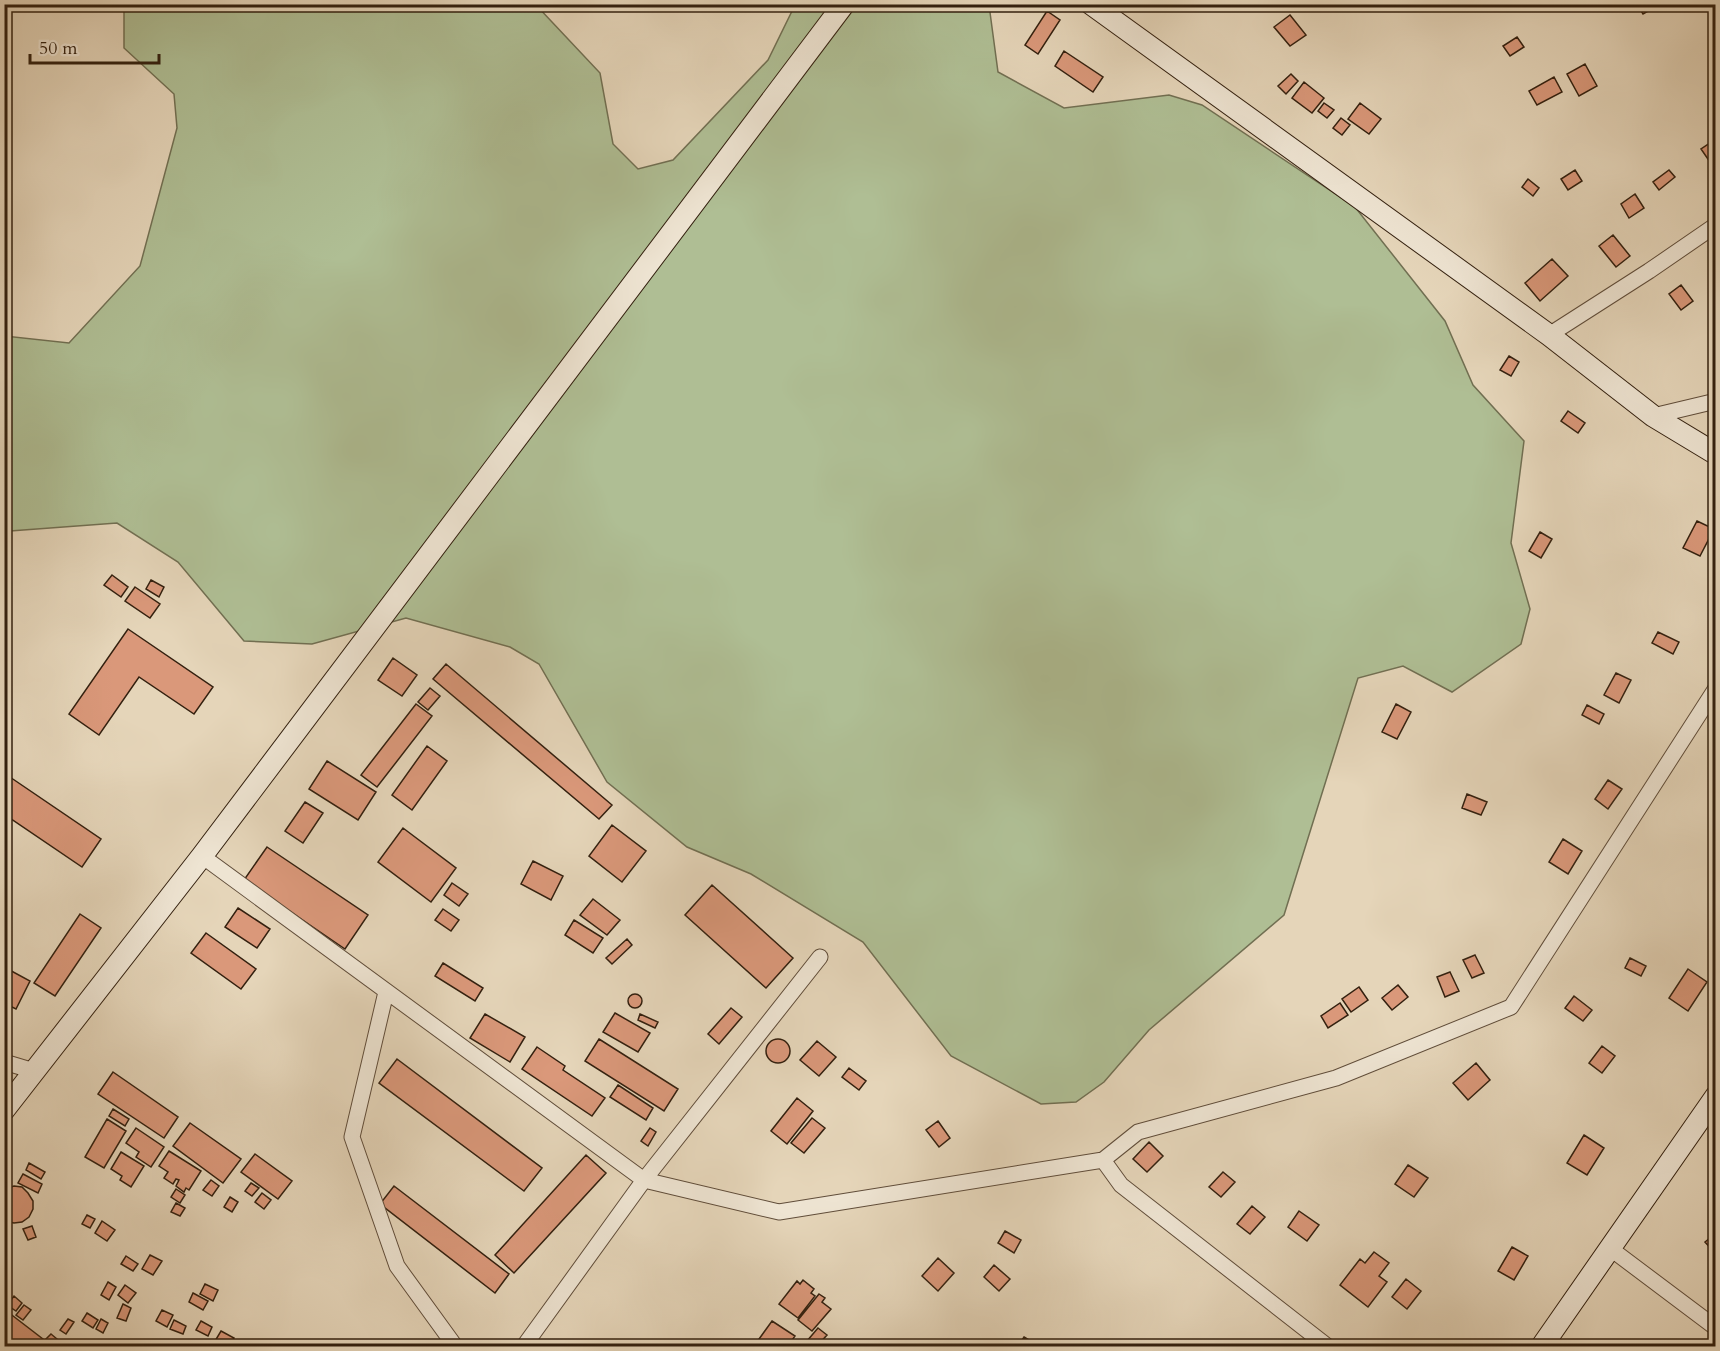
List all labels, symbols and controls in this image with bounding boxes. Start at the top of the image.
scale bar [30,27,159,65]
text: 50 m [39,36,78,61]

